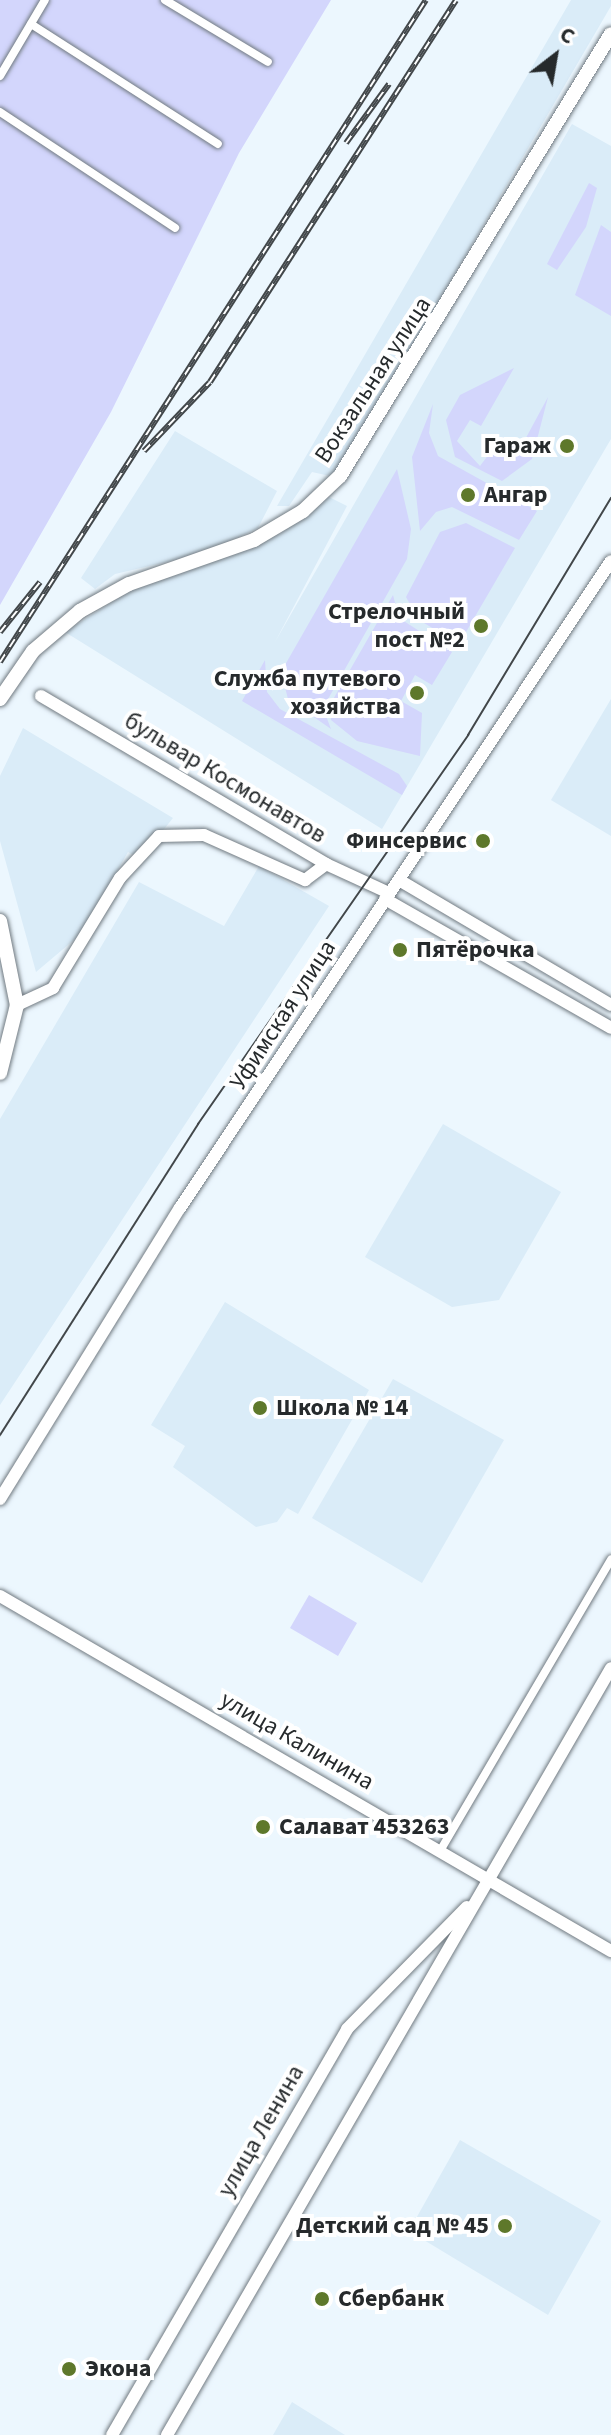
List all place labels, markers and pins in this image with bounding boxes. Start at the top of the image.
place label: Гараж [483,432,551,460]
marker: Гараж [558,437,576,455]
place label: Ангар [484,481,548,509]
marker: Ангар [459,486,477,504]
place label: Стрелочный пост №2 [328,598,465,654]
marker: Стрелочный пост №2 [472,617,490,635]
place label: Служба путевого хозяйства [214,665,401,721]
marker: Служба путевого хозяйства [408,684,426,702]
place label: Финсервис [346,827,467,855]
marker: Финсервис [474,832,492,850]
place label: Пятёрочка [416,936,535,964]
marker: Пятёрочка [391,941,409,959]
place label: Школа № 14 [276,1394,408,1422]
marker: Школа № 14 [251,1399,269,1417]
place label: Салават 453263 [279,1813,450,1841]
marker: Салават 453263 [254,1818,272,1836]
place label: Детский сад № 45 [296,2212,489,2240]
marker: Детский сад № 45 [496,2217,514,2235]
place label: Сбербанк [338,2285,444,2313]
marker: Сбербанк [313,2290,331,2308]
place label: Экона [85,2355,151,2383]
marker: Экона [60,2360,78,2378]

